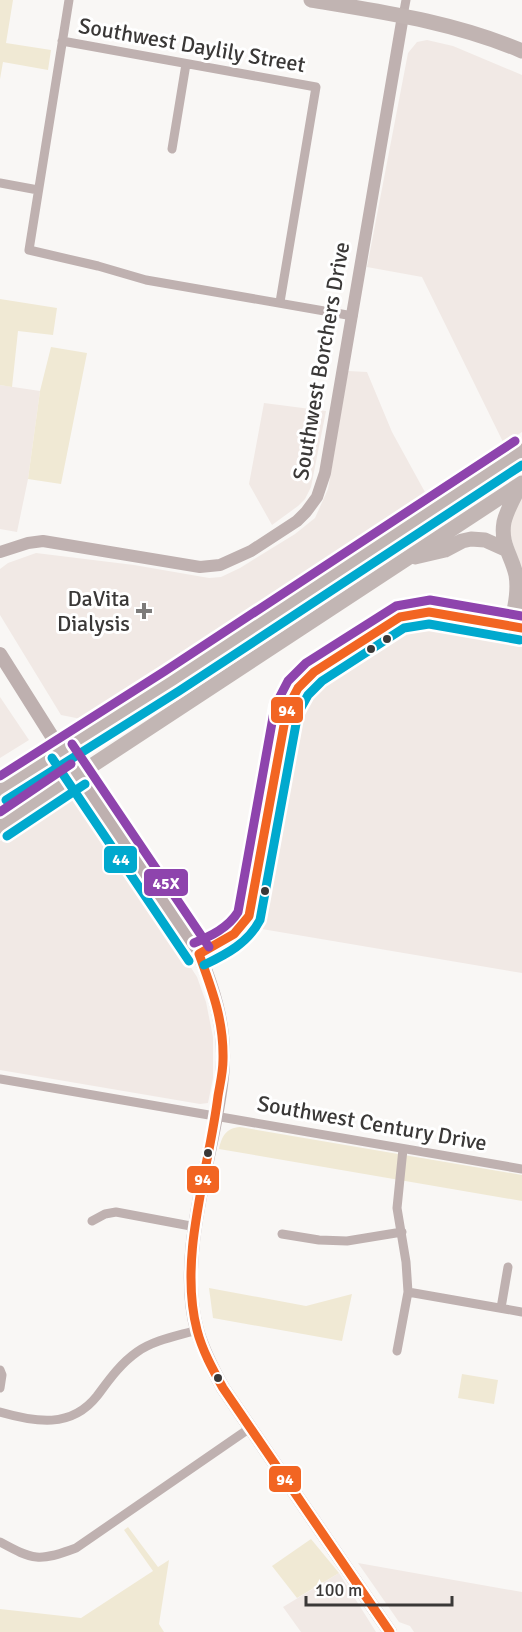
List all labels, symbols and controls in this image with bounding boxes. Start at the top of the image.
street label: Southwest Daylily Street [76,12,308,78]
street label: Southwest Borchers Drive [287,240,355,482]
place label: DaVita Dialysis [57,585,130,637]
marker: DaVita Dialysis [135,602,153,620]
unlabelled marker [381,633,393,645]
unlabelled marker [365,643,377,655]
line badge: 94 [270,696,304,724]
text: 94 [278,701,296,721]
line badge: 44 [103,845,138,874]
text: 44 [112,850,130,870]
line badge: 45X [143,868,189,897]
text: 45X [152,874,180,894]
unlabelled marker [259,885,271,897]
street label: Southwest Century Drive [255,1090,489,1156]
unlabelled marker [202,1147,214,1159]
line badge: 94 [186,1165,220,1194]
text: 94 [194,1170,212,1190]
unlabelled marker [212,1372,224,1384]
line badge: 94 [268,1465,302,1493]
text: 94 [276,1470,294,1490]
scale bar [306,1569,452,1607]
text: 100 m [315,1579,362,1601]

